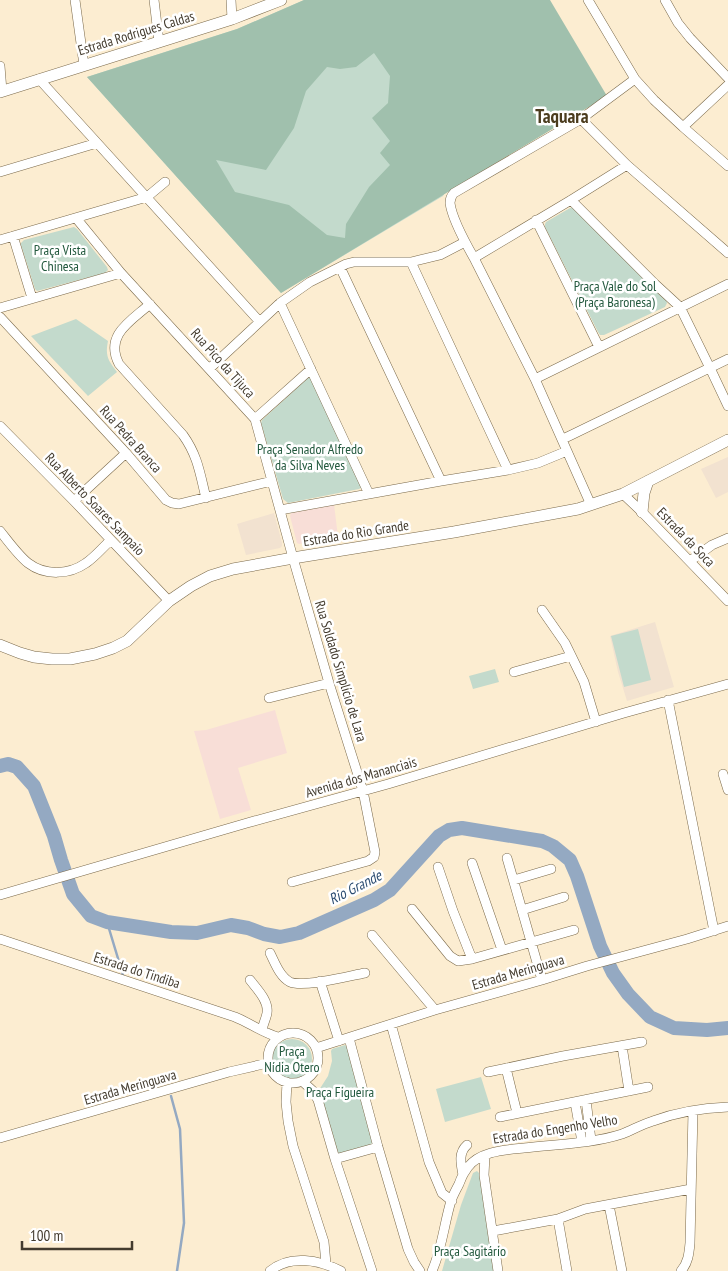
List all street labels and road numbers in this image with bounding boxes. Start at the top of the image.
street label: Estrada Rodrigues Caldas [76,7,197,59]
street label: Rua Pico da Tijuca [187,324,259,402]
street label: Rua Pedra Branca [96,402,166,476]
street label: Rua Alberto Soares Sampaio [41,449,149,559]
street label: Estrada da Soca [653,503,719,571]
street label: Estrada do Rio Grande [302,516,410,550]
street label: Rua Soldado Simplício de Lara [311,598,371,744]
street label: Avenida dos Mananciais [303,752,419,801]
street label: Estrada do Tindiba [92,948,182,992]
street label: Estrada Meringuava [470,950,566,994]
street label: Estrada Meringuava [82,1065,178,1109]
street label: Estrada do Engenho Velho [491,1110,619,1148]

